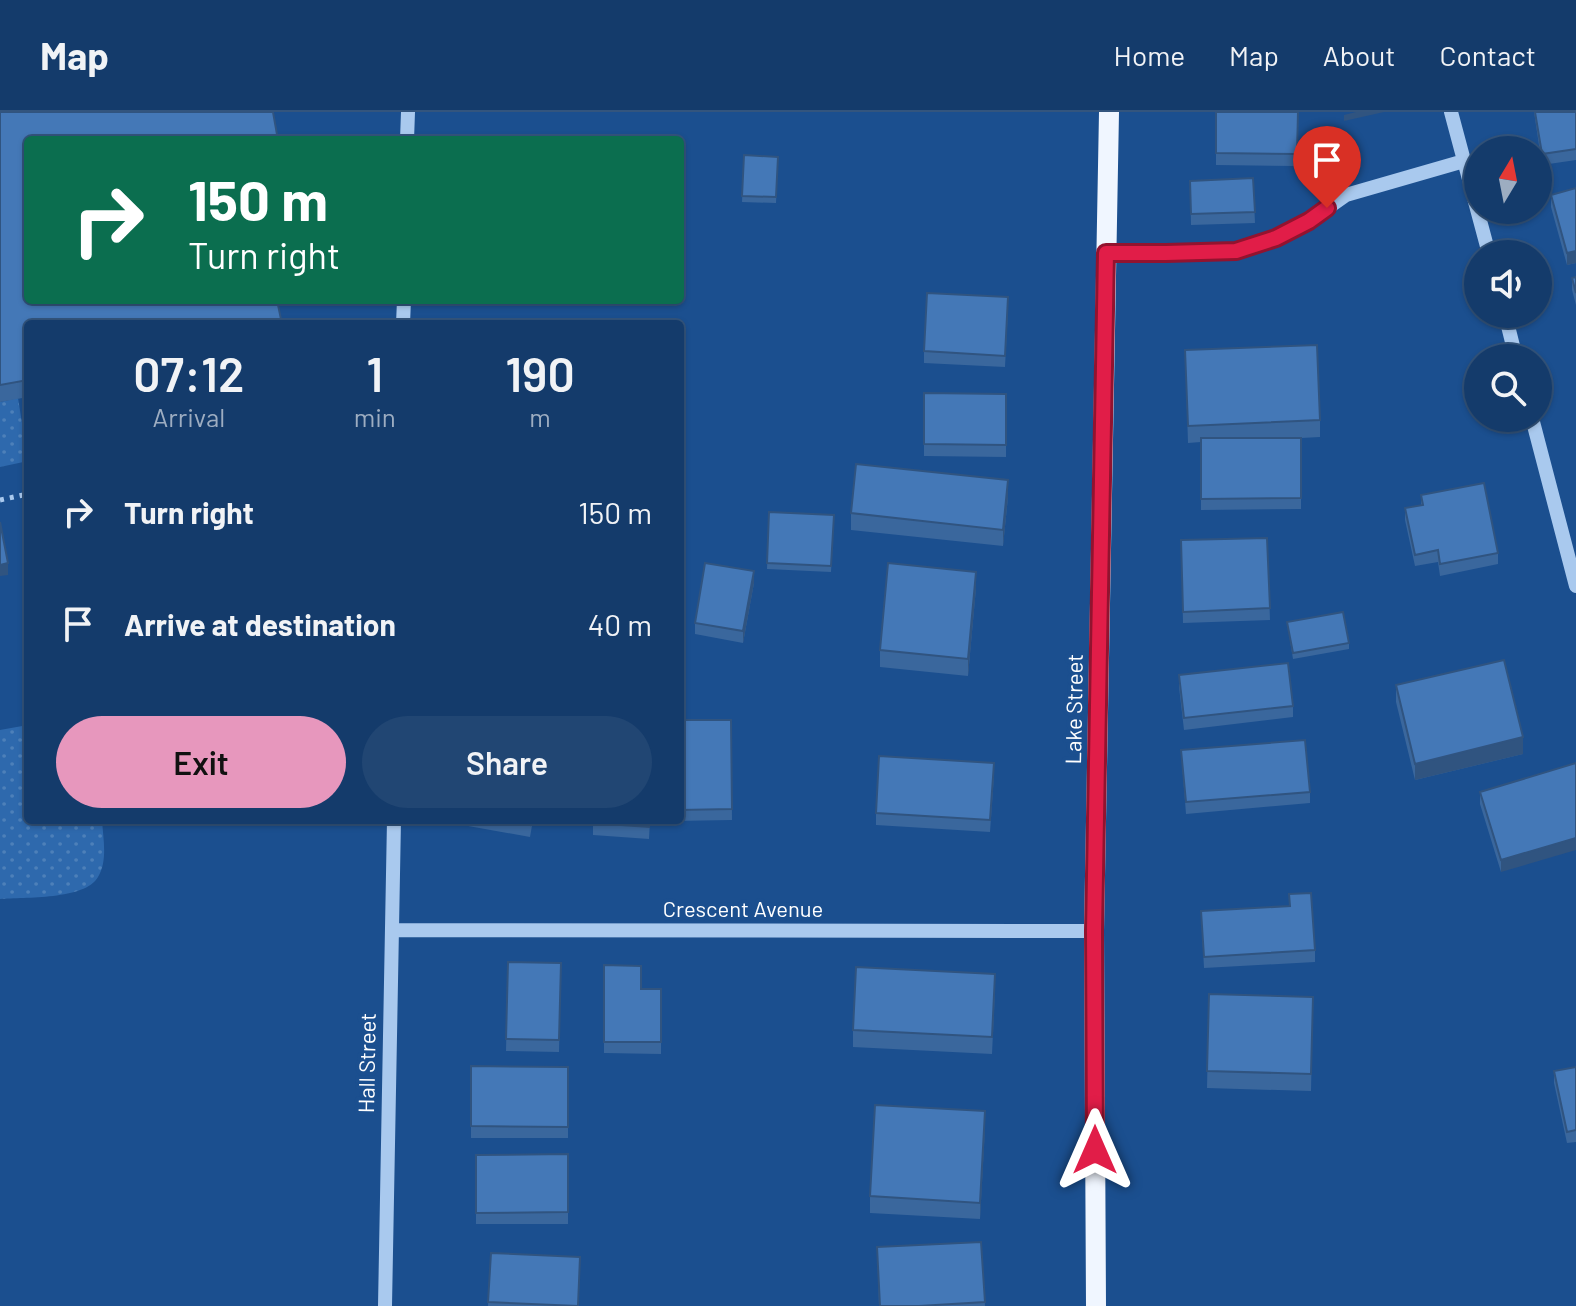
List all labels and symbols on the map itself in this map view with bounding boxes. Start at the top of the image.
pin [1293,126,1361,208]
north arrow [1464,136,1552,224]
street label: Lake Street [1059,653,1087,764]
street label: Crescent Avenue [663,895,823,921]
street label: Hall Street [352,1013,380,1113]
position arrow [1053,1108,1137,1192]

